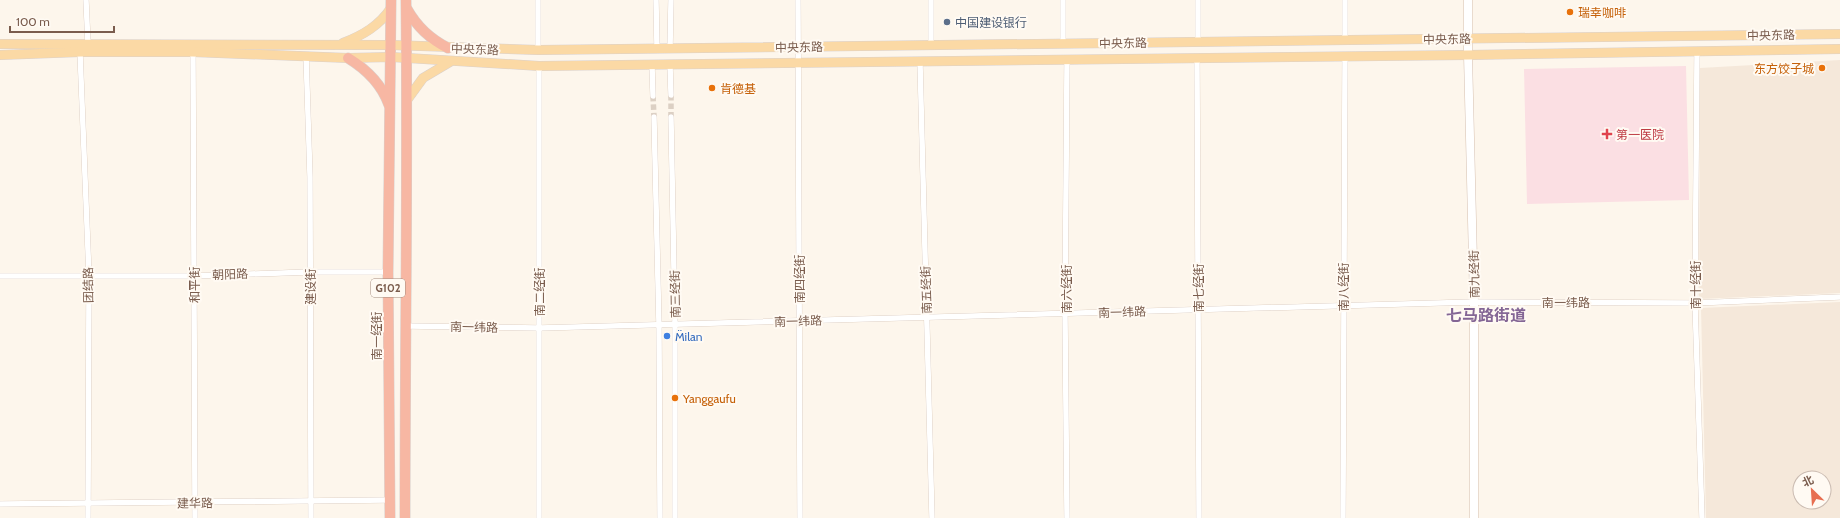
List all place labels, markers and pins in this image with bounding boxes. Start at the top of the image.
place label: 瑞幸咖啡 [1578,5,1626,20]
marker: 瑞幸咖啡 [1565,7,1575,17]
place label: 中国建设银行 [955,15,1027,30]
marker: 中国建设银行 [942,17,952,27]
place label: 东方饺子城 [1754,61,1814,76]
marker: 东方饺子城 [1817,63,1827,73]
place label: 肯德基 [720,81,756,96]
marker: 肯德基 [707,83,717,93]
place label: 第一医院 [1616,127,1664,142]
marker: 第一医院 [1601,128,1613,140]
place label: M̈ilan [675,329,703,344]
marker: M̈ilan [662,331,672,341]
place label: Yanggaufu [682,391,736,406]
marker: Yanggaufu [670,393,680,403]

